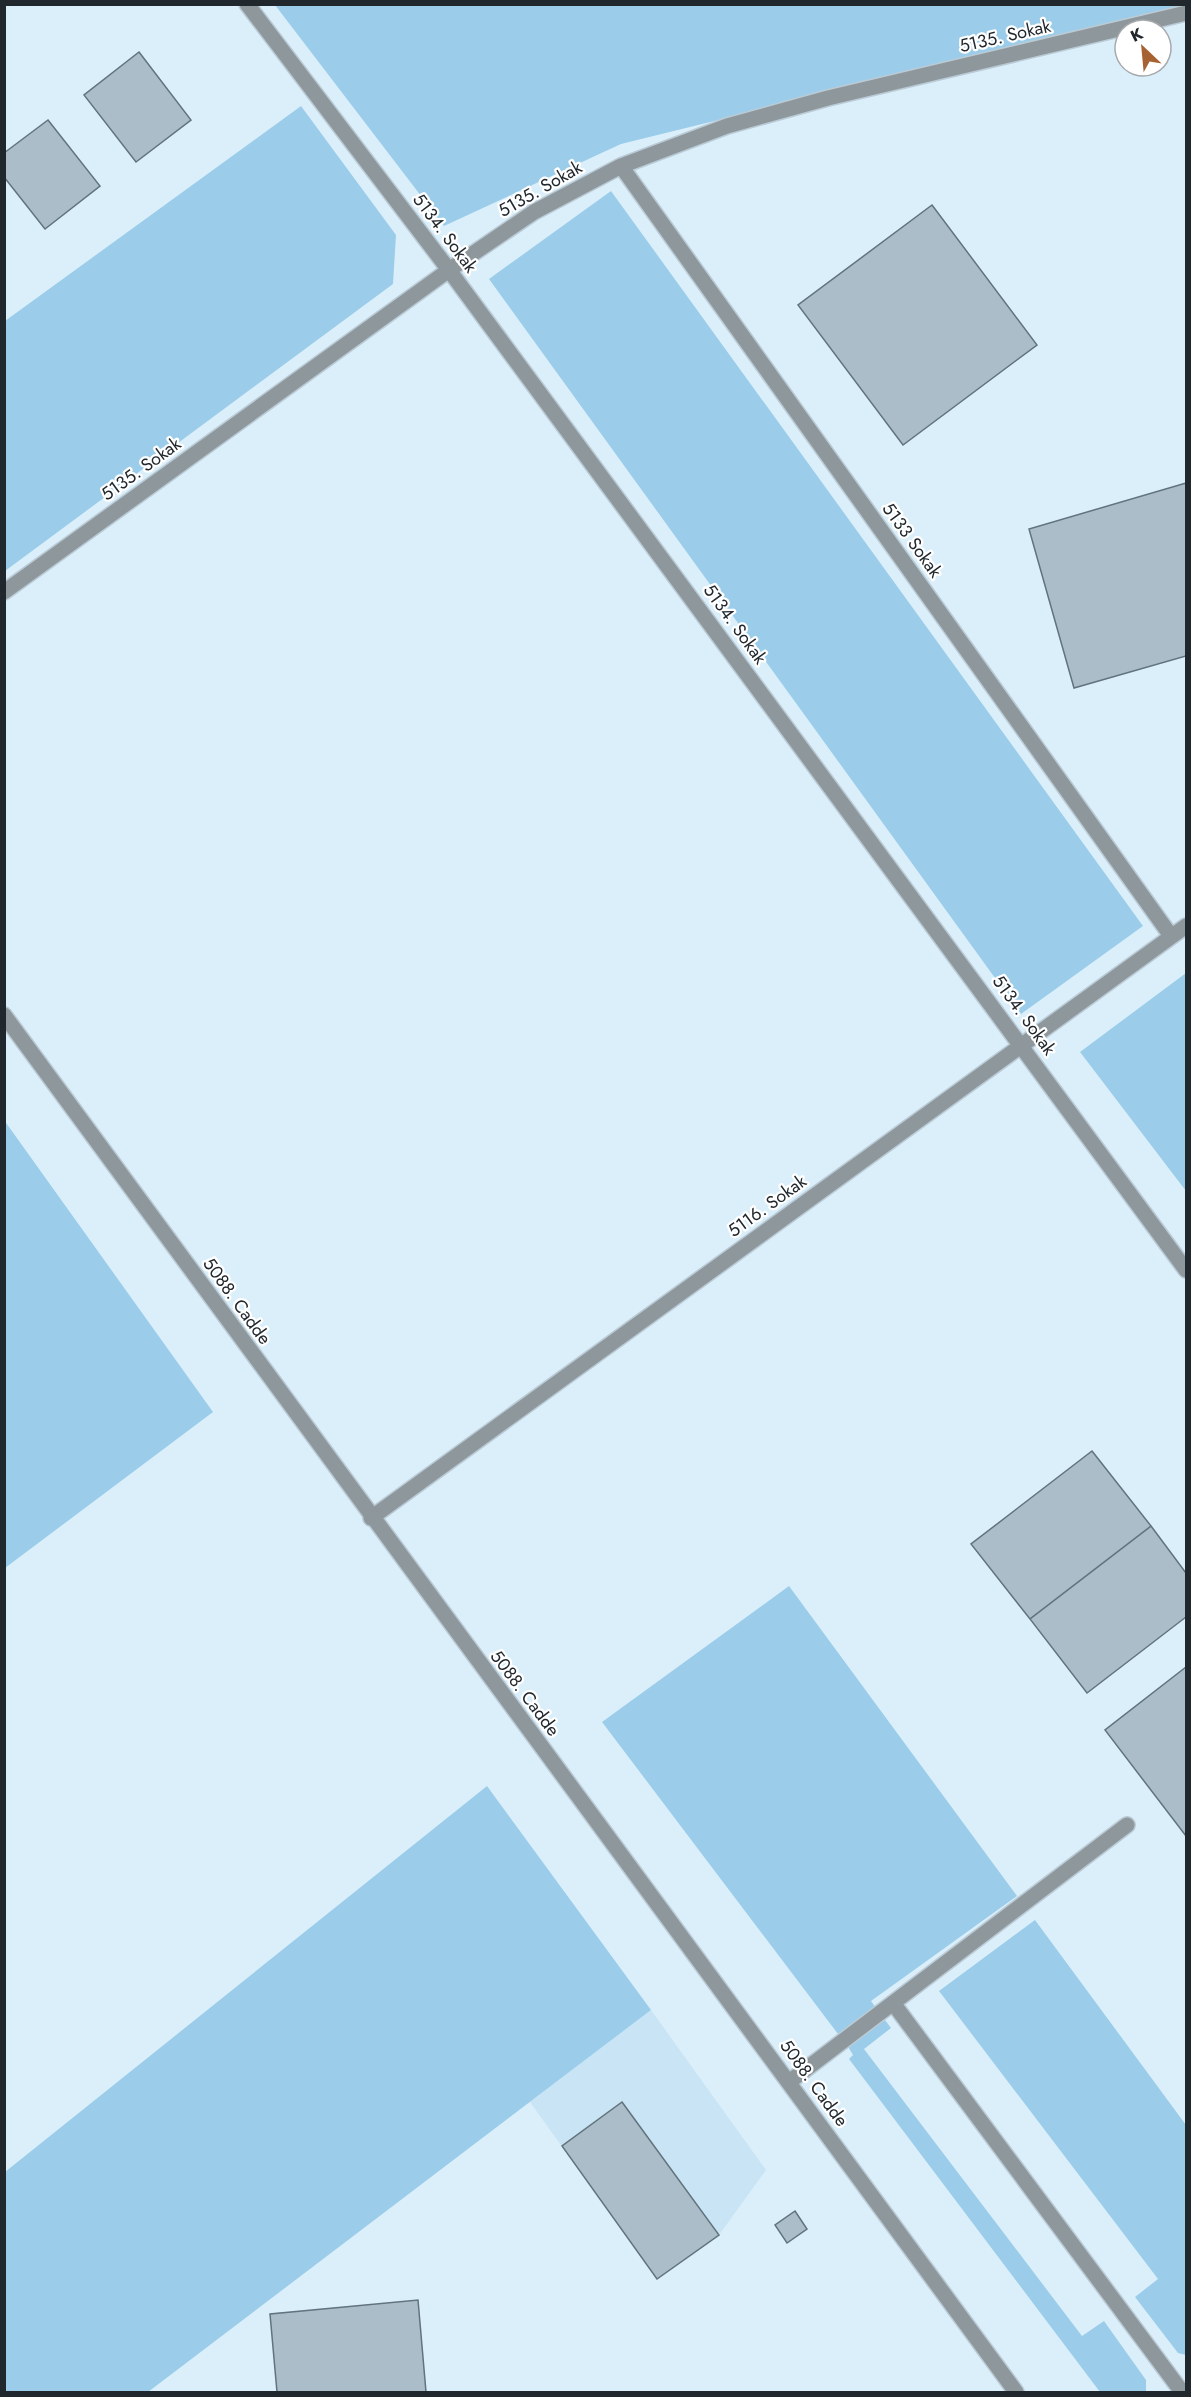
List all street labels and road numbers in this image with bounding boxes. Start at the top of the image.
street label: 5135. Sokak [957,13,1053,59]
street label: 5135. Sokak [493,154,587,224]
street label: 5134. Sokak [406,188,484,278]
street label: 5135. Sokak [96,431,186,507]
street label: 5133 Sokak [876,497,948,583]
street label: 5134. Sokak [697,579,773,670]
street label: 5134. Sokak [986,970,1062,1061]
street label: 5116. Sokak [722,1168,812,1243]
street label: 5088. Cadde [197,1252,277,1350]
street label: 5088. Cadde [484,1644,566,1742]
street label: 5088. Cadde [774,2034,854,2132]

